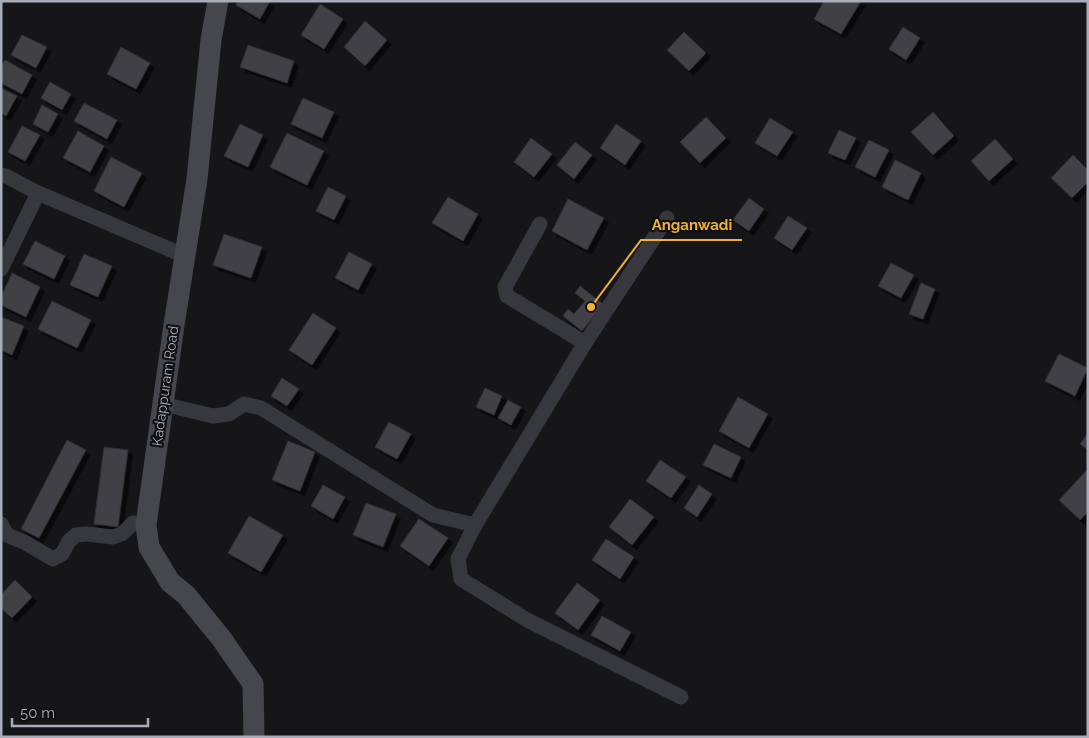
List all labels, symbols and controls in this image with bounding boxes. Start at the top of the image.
callout: Anganwadi [641,210,742,240]
text: Anganwadi [652,216,732,234]
street label: Kadappuram Road [149,325,181,447]
scale bar [12,696,149,728]
text: 50 m [20,704,55,722]

